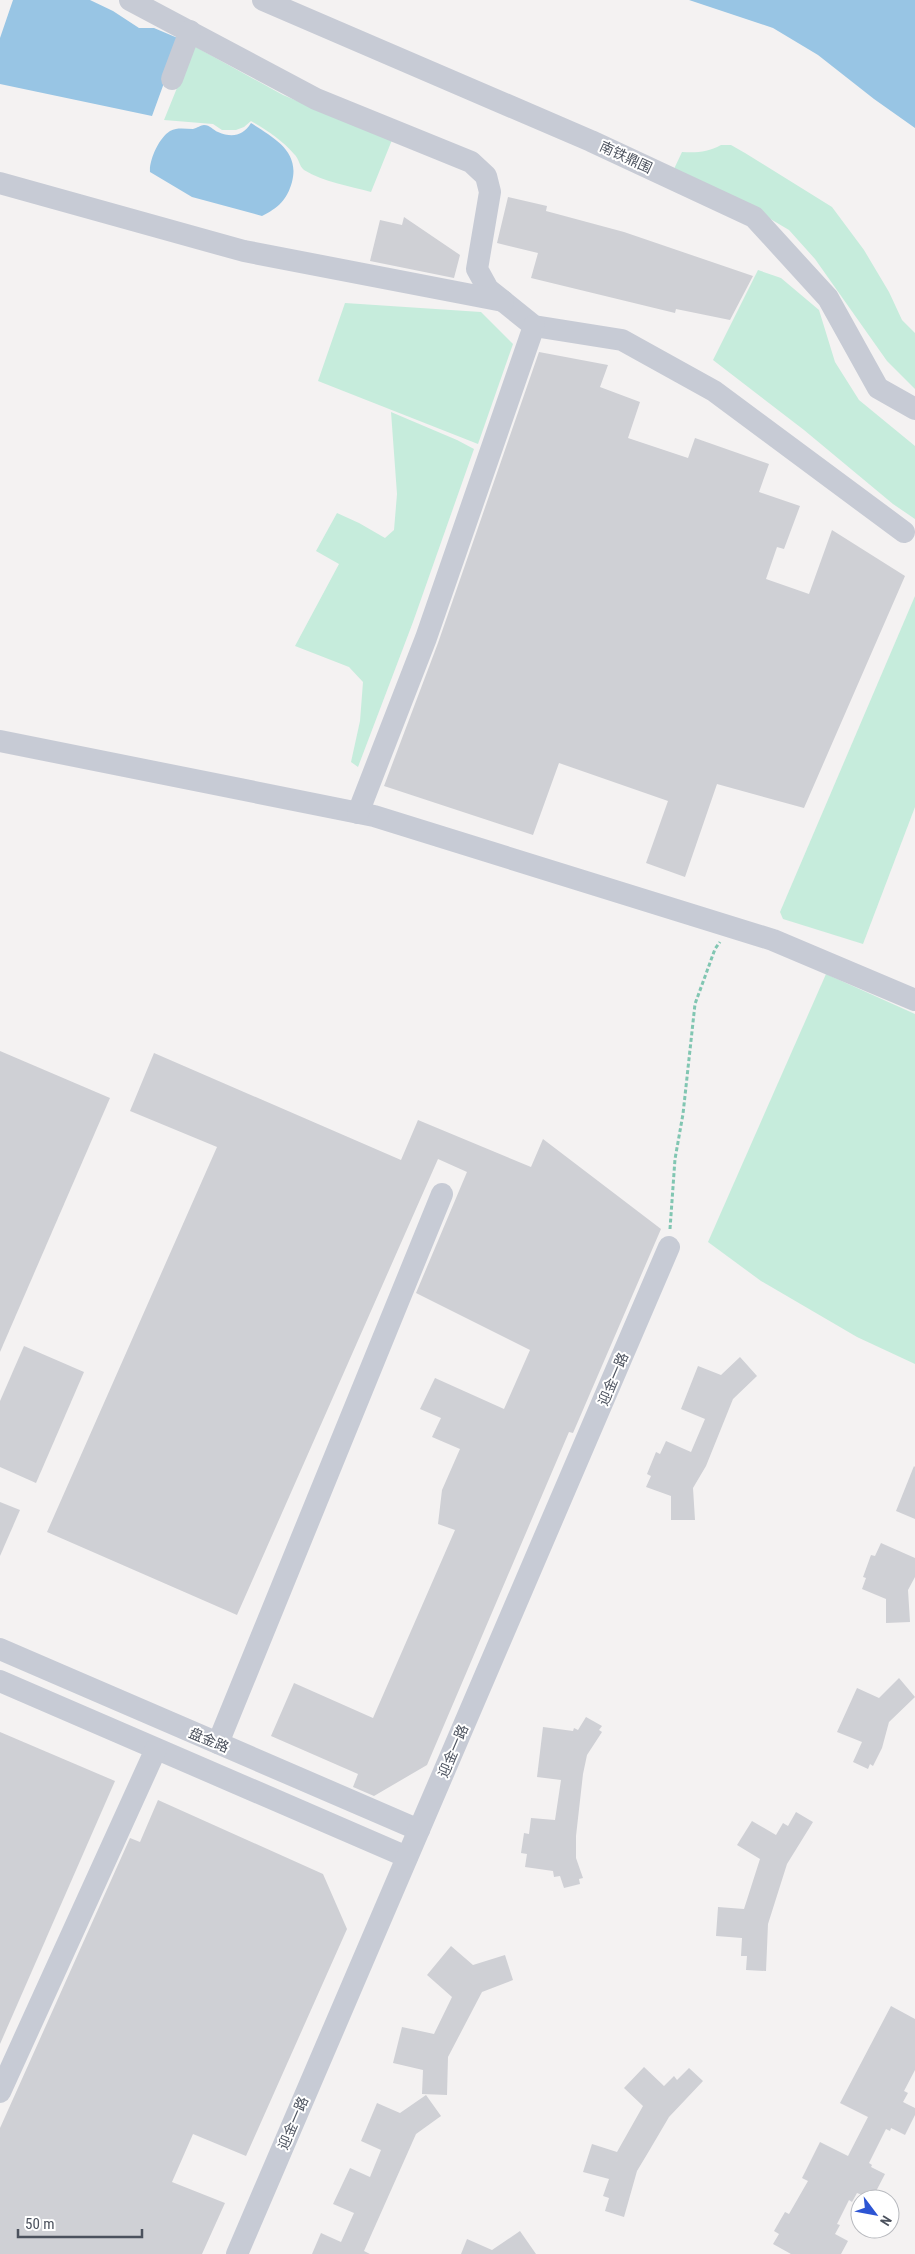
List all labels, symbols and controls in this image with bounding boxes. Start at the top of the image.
street label: 南铁鼎围 [597,138,655,176]
street label: 迎金一路 [595,1350,631,1408]
street label: 迎金一路 [435,1722,471,1780]
street label: 盘金路 [187,1724,231,1756]
street label: 迎金一路 [275,2094,311,2152]
north arrow [850,2189,900,2239]
scale bar [18,2206,141,2238]
text: N [877,2213,895,2229]
text: 50 m [25,2215,55,2233]

